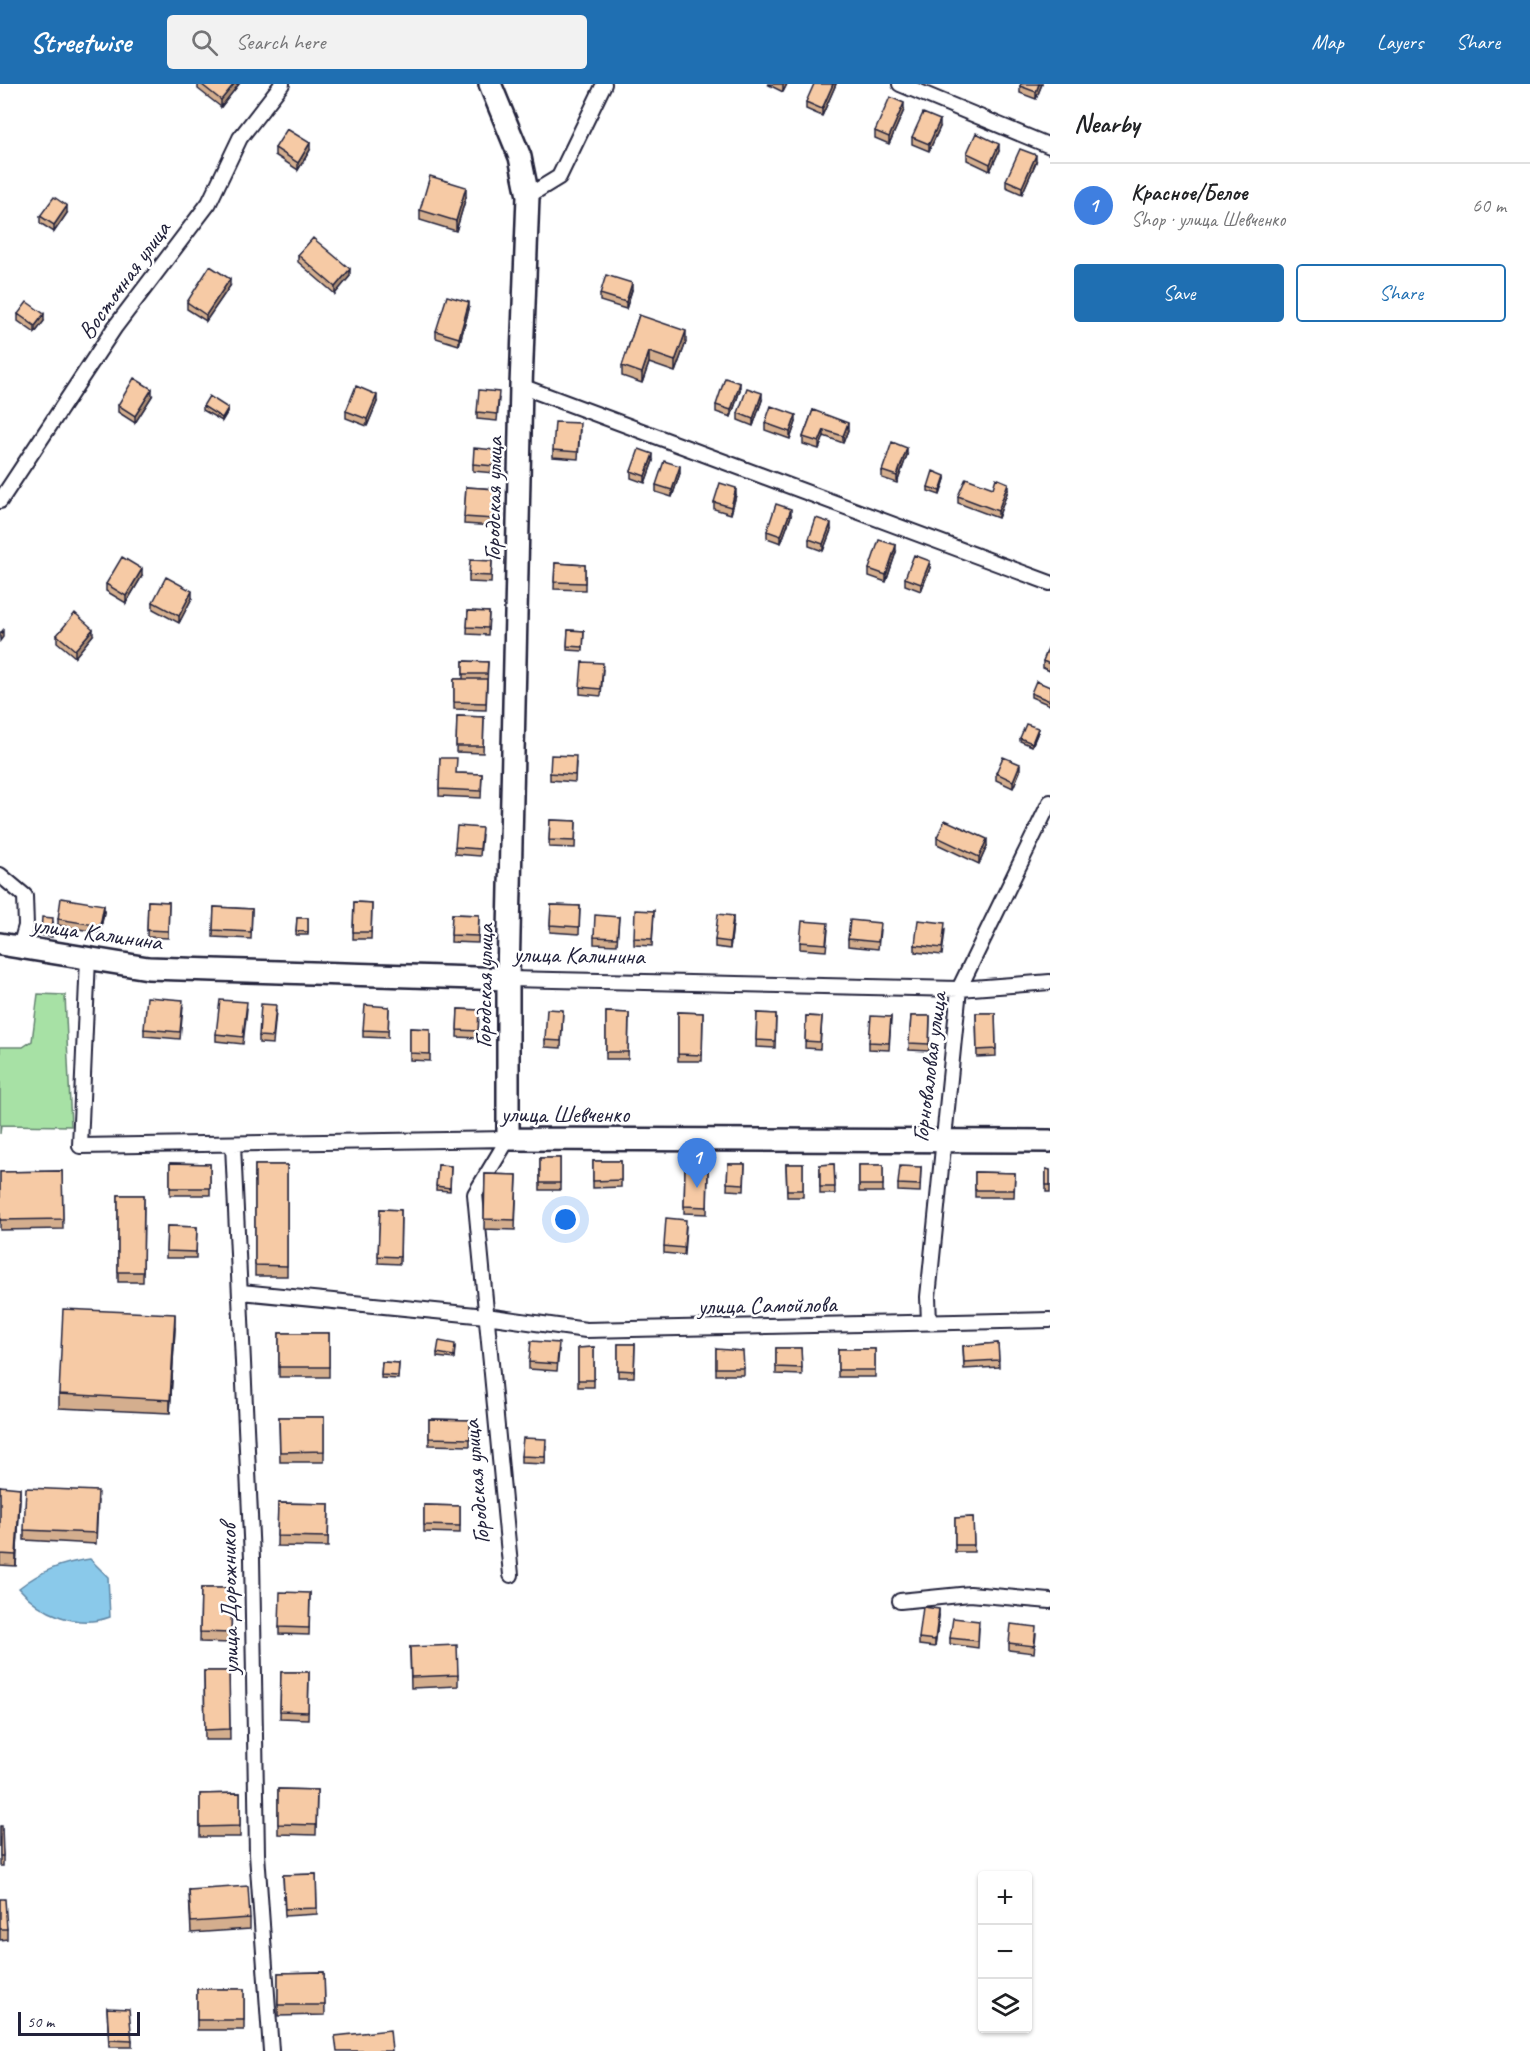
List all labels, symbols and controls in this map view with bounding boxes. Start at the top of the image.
search box [167,15,587,69]
text: Streetwise [30,25,131,60]
icon: search [188,26,221,59]
text: Search here [236,28,325,56]
text: Map [1311,29,1344,55]
text: Layers [1377,29,1423,55]
text: Share [1456,29,1500,55]
text: Nearby [1074,107,1139,140]
text: Красное/Белое [1131,179,1248,207]
text: 1 [1089,193,1098,218]
text: 60 m [1472,193,1506,218]
text: Shop · улица Шевченко [1131,207,1285,232]
street label: Восточная улица [71,214,178,345]
button: Save [1074,264,1284,322]
button: Share [1296,264,1506,322]
street label: Городская улица [477,435,509,561]
street label: улица Калинина [28,909,165,957]
street label: Городская улица [468,922,500,1048]
street label: улица Калинина [511,939,646,971]
street label: Горноваловая улица [905,988,953,1144]
street label: улица Шевченко [499,1099,631,1129]
pin: 1 [678,1138,716,1188]
your location [551,1205,580,1234]
street label: улица Самойлова [695,1289,838,1321]
street label: Городская улица [456,1417,496,1545]
street label: улица Дорожников [213,1518,245,1677]
map controls [978,1871,1032,2033]
button: + [978,1871,1032,1925]
button: − [978,1925,1032,1979]
button: layers [978,1979,1032,2033]
scale bar [18,2009,140,2036]
text: 50 m [27,2012,54,2032]

